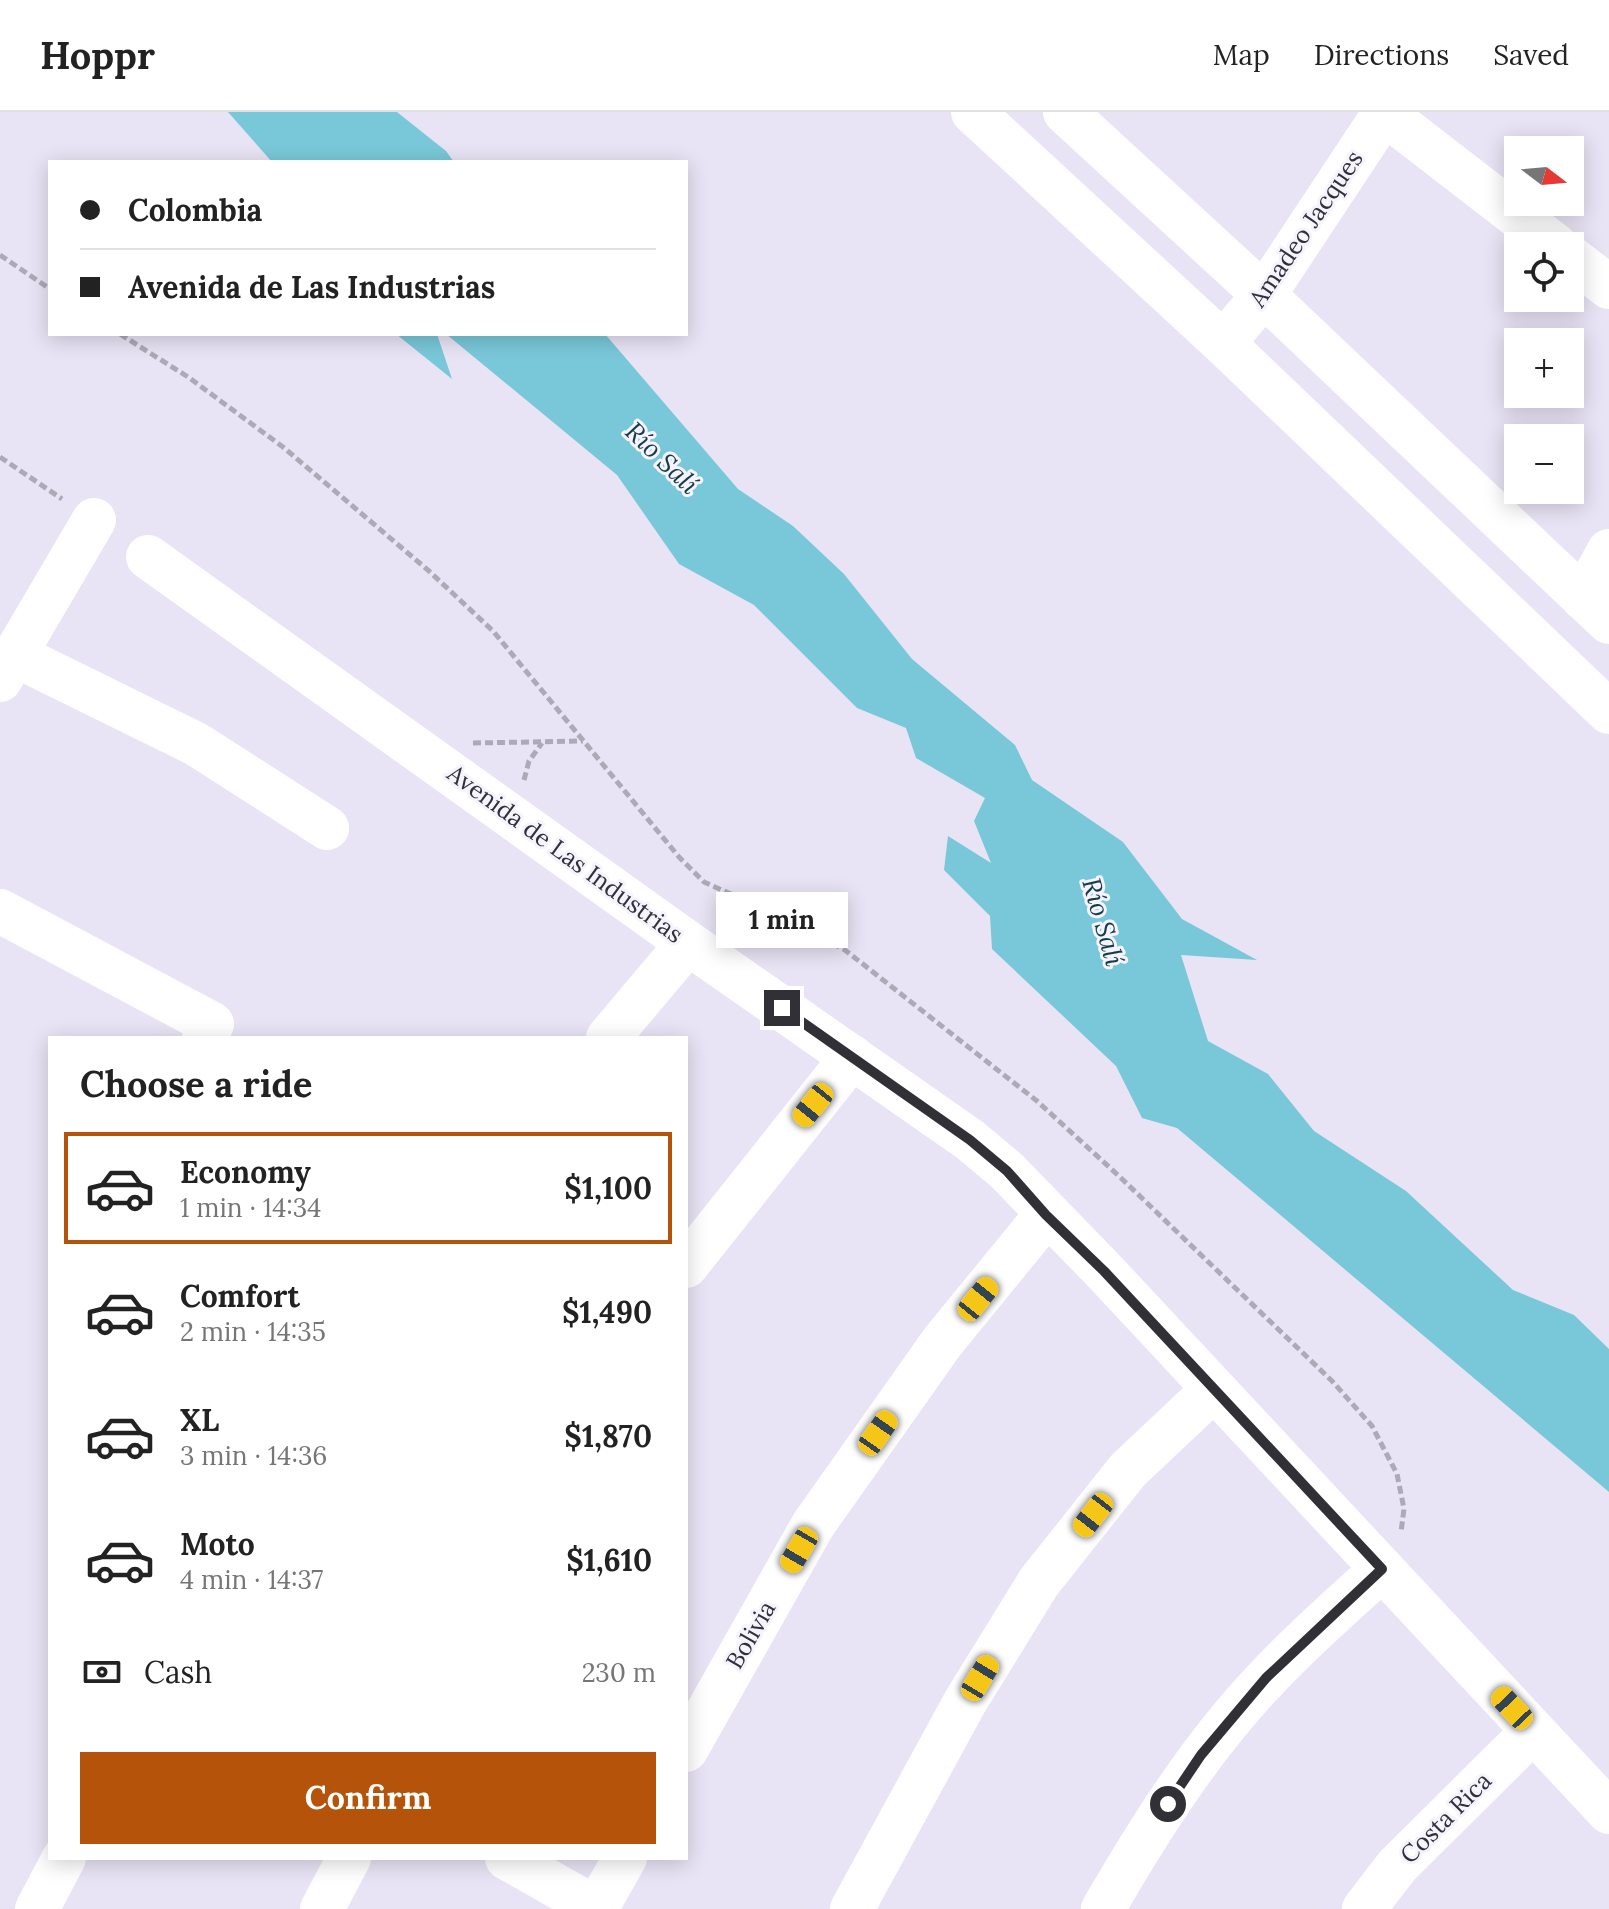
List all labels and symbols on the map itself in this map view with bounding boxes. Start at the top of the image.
north arrow [1504,136,1584,216]
street label: Amadeo Jacques [1241,144,1369,314]
water label: Río Salí [619,415,707,501]
street label: Avenida de Las Industrias [441,757,689,950]
water label: Río Salí [1075,874,1132,970]
callout: 1 min [716,892,848,948]
route end [764,990,800,1026]
car [789,1079,837,1131]
car [954,1273,1002,1325]
car [854,1406,902,1460]
car [1069,1489,1117,1541]
car [777,1523,821,1577]
street label: Bolivia [719,1595,782,1674]
car [957,1651,1003,1705]
car [1487,1682,1537,1734]
street label: Costa Rica [1393,1765,1498,1870]
route start [1150,1786,1186,1822]

